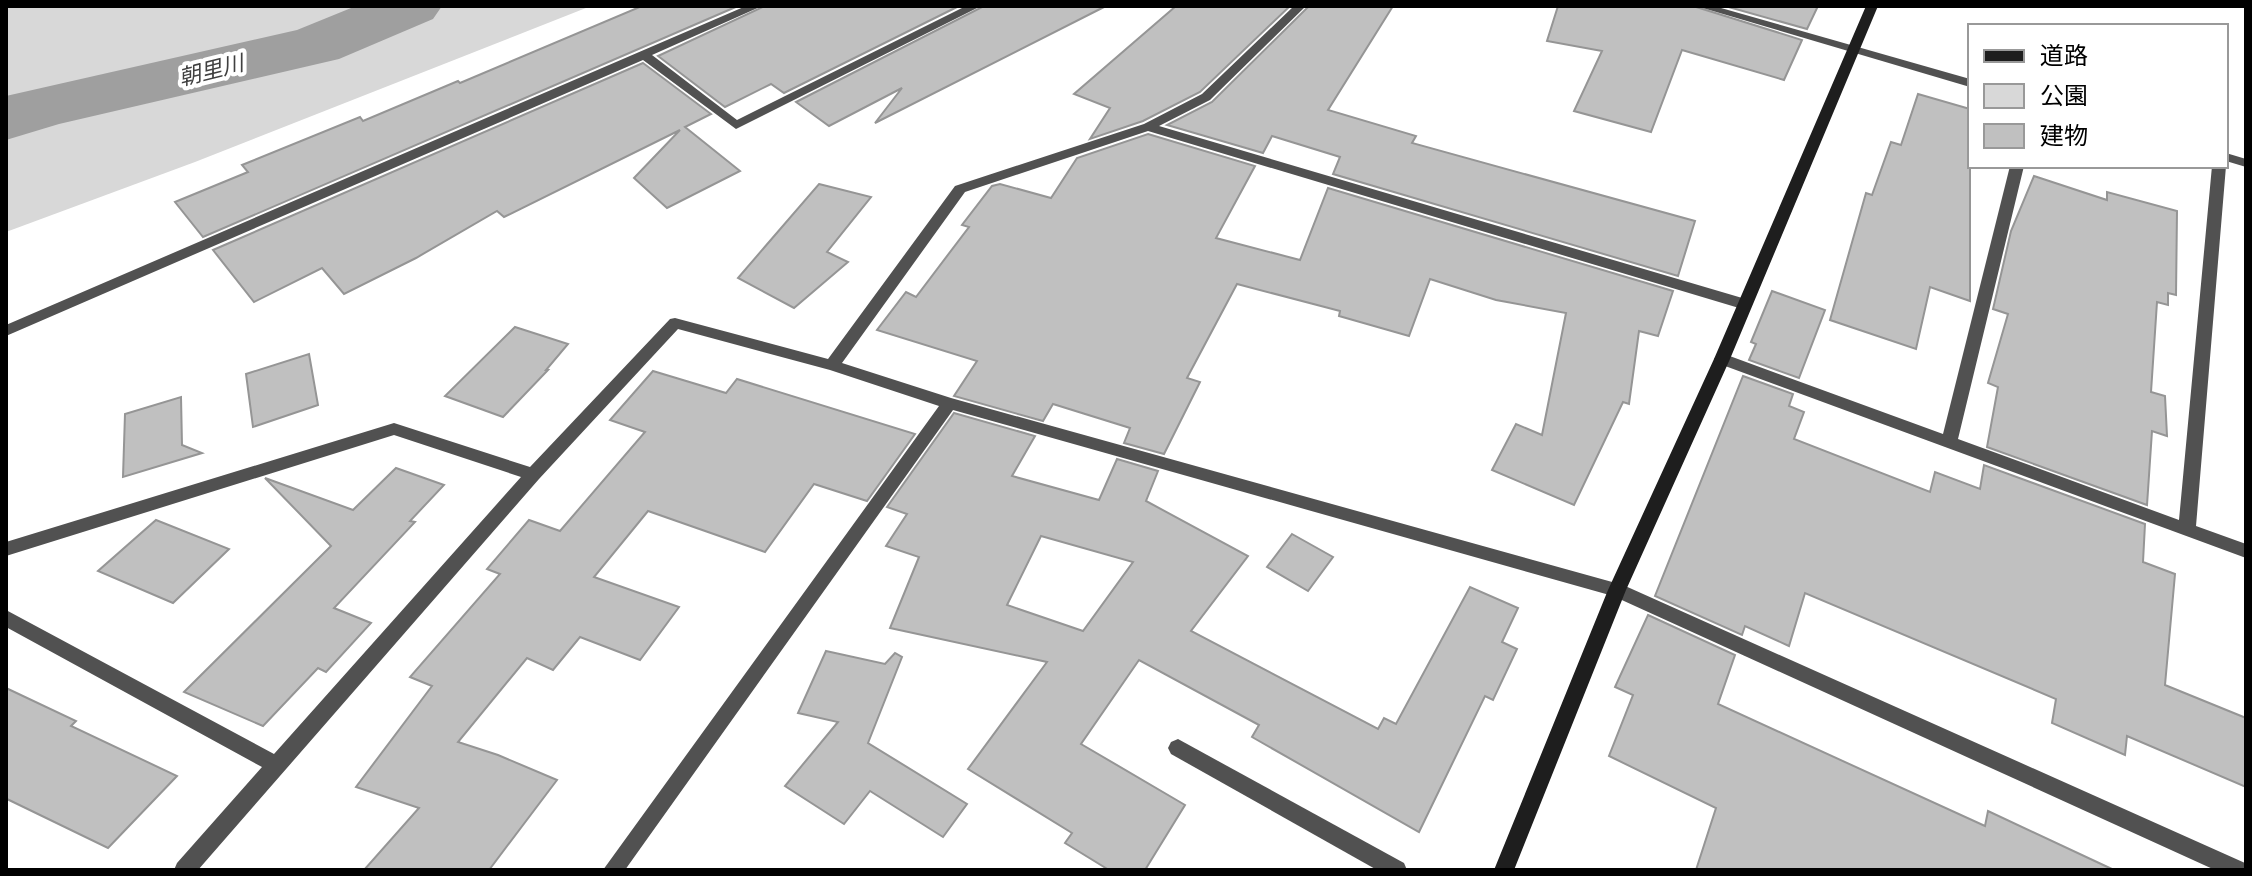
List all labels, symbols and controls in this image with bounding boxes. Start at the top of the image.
legend [1968,24,2228,168]
text: 道路 [2040,40,2088,71]
water label: 朝里川 [176,48,248,92]
text: 公園 [2040,80,2088,111]
text: 建物 [2040,120,2088,151]

